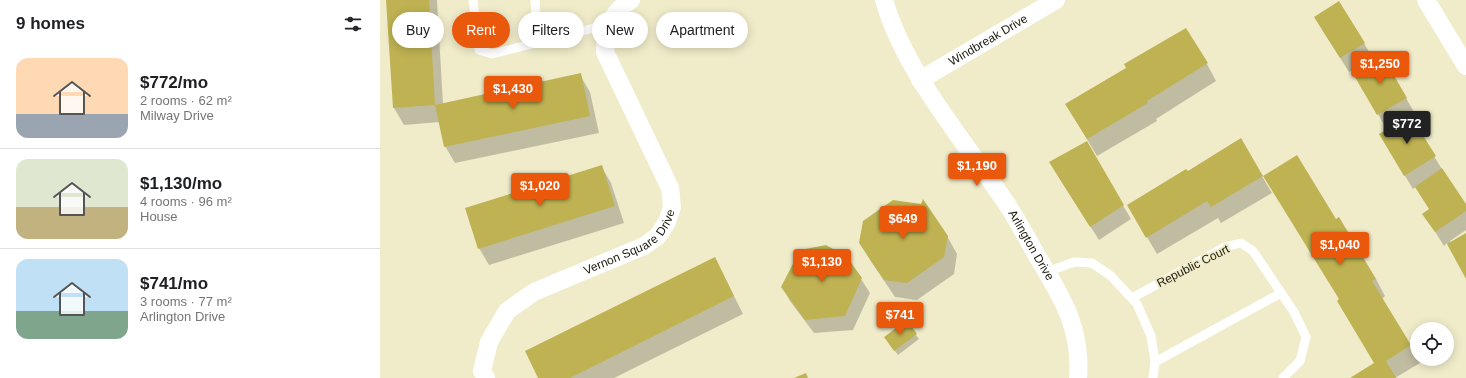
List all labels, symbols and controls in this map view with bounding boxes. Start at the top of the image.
street label: Windbreak Drive [946,11,1030,68]
chip: Buy [392,12,444,48]
chip: Rent [452,12,510,48]
chip: Filters [518,12,584,48]
chip: New [592,12,648,48]
chip: Apartment [656,12,748,48]
icon: filters [342,13,364,35]
text: 9 homes [16,14,85,33]
pin: $1,250 [1347,51,1413,85]
text: $1,250 [1360,56,1400,71]
text: $772/mo [140,73,208,92]
icon: home [48,74,96,122]
pin: $1,430 [480,76,546,110]
text: $1,430 [493,81,533,96]
text: 2 rooms · 62 m² [140,93,232,108]
text: Milway Drive [140,108,214,123]
pin: $772 [1383,111,1431,145]
text: $772 [1393,116,1421,131]
pin: $1,190 [944,153,1010,187]
text: $1,190 [957,158,997,173]
pin: $1,020 [507,173,573,207]
text: $1,130/mo [140,174,222,193]
icon: home [48,175,96,223]
text: $1,020 [520,178,560,193]
text: 4 rooms · 96 m² [140,194,232,209]
pin: $649 [879,206,927,240]
street label: Vernon Square Drive [582,207,678,277]
street label: Arlington Drive [1005,207,1057,283]
text: House [140,209,178,224]
text: $649 [889,211,917,226]
pin: $1,040 [1307,232,1373,266]
text: $1,040 [1320,237,1360,252]
street label: Republic Court [1154,241,1232,290]
pin: $1,130 [789,249,855,283]
text: $1,130 [802,254,842,269]
text: $741/mo [140,274,208,293]
icon: home [48,275,96,323]
text: 3 rooms · 77 m² [140,294,232,309]
pin: $741 [876,302,924,336]
text: $741 [886,307,914,322]
text: Arlington Drive [140,309,225,324]
map controls [1410,322,1454,366]
button: locate [1410,322,1454,366]

